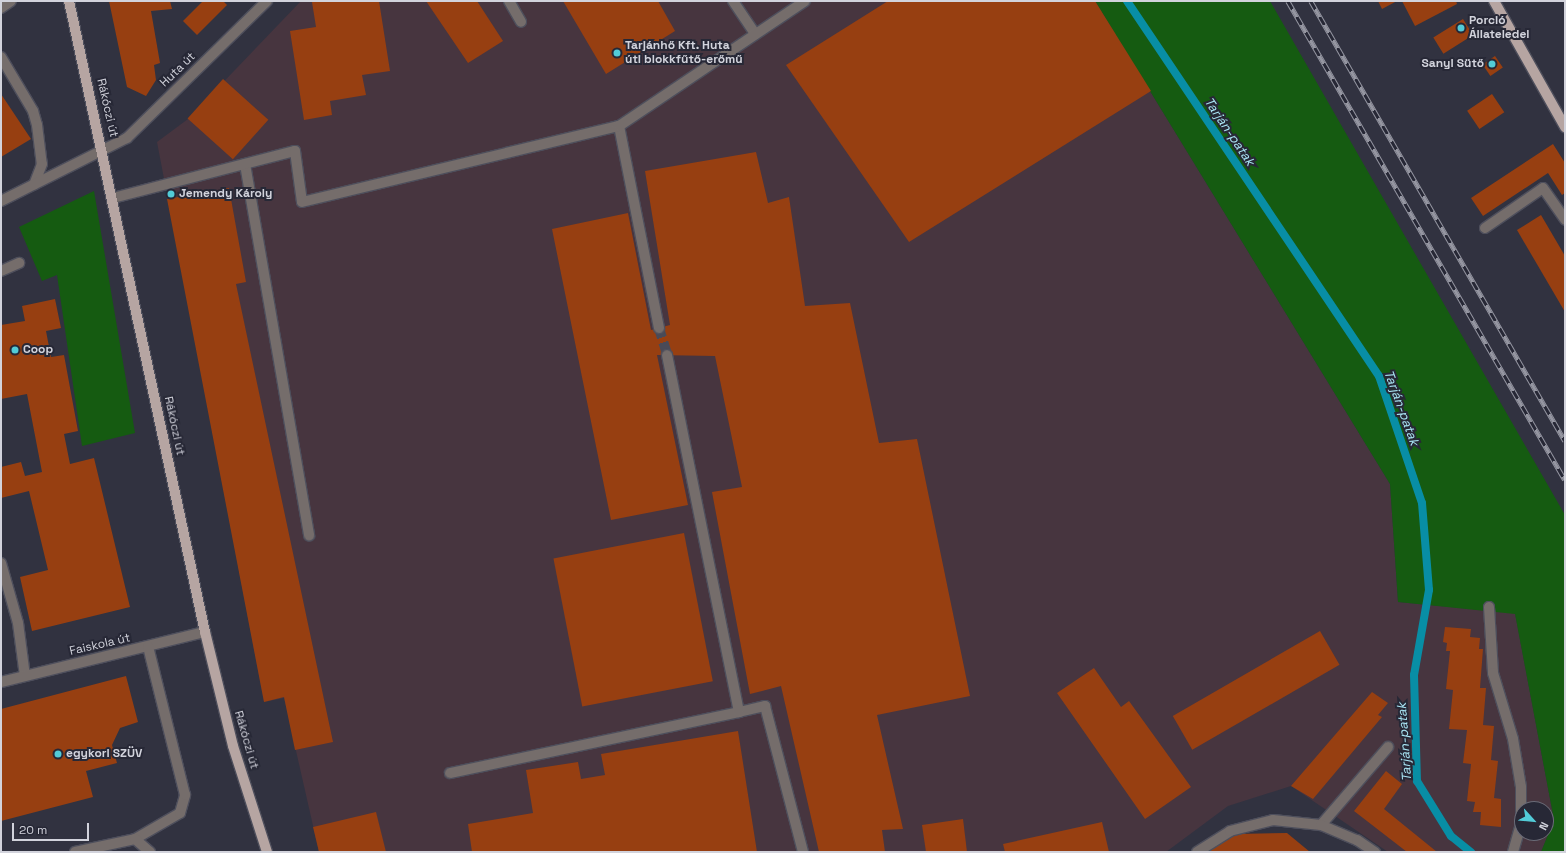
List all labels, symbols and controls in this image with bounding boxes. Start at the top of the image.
place label: Porció Állateledel [1469,14,1530,42]
marker: Porció Állateledel [1456,23,1466,33]
place label: Tarjánhő Kft. Huta úti blokkfűtő-erőmű [625,39,743,67]
marker: Tarjánhő Kft. Huta úti blokkfűtő-erőmű [612,48,622,58]
street label: Huta út [157,50,199,90]
place label: Sanyi Sütő [1422,57,1484,71]
marker: Sanyi Sütő [1487,59,1497,69]
street label: Rákóczi út [93,77,121,139]
water label: Tarján-patak [1200,95,1258,169]
place label: Jemendy Károly [179,187,272,201]
marker: Jemendy Károly [166,189,176,199]
place label: Coop [23,343,53,357]
marker: Coop [10,345,20,355]
water label: Tarján-patak [1380,368,1422,448]
street label: Rákóczi út [161,395,187,457]
street label: Faiskola út [68,631,132,659]
water label: Tarján-patak [1394,702,1416,782]
street label: Rákóczi út [231,709,261,771]
place label: egykori SZÜV [66,747,142,761]
marker: egykori SZÜV [53,749,63,759]
north arrow [1514,801,1554,841]
scale bar [14,815,91,841]
text: N [1536,820,1552,832]
text: 20 m [19,822,47,838]

